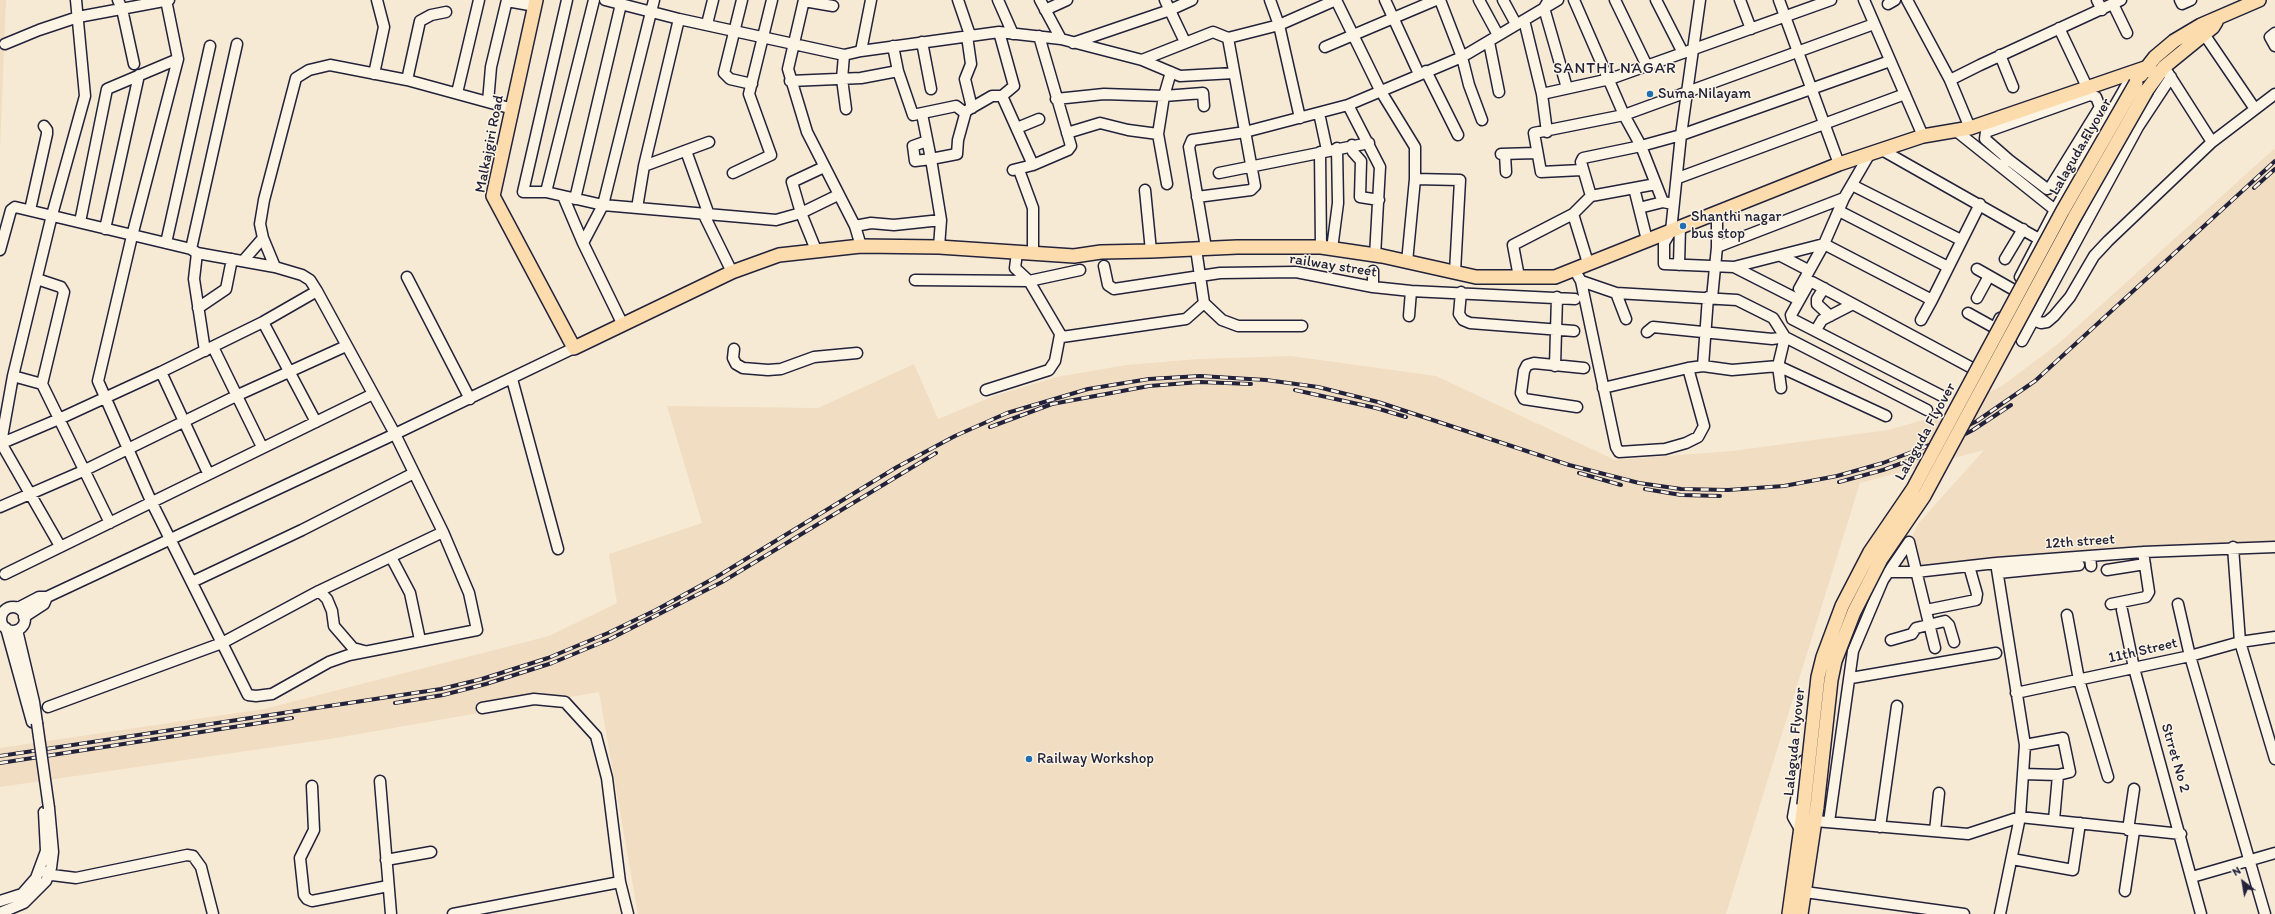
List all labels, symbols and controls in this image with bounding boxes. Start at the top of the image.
district label: SANTHI NAGAR [1554,59,1676,79]
place label: Suma Nilayam [1658,85,1751,103]
marker: Suma Nilayam [1645,89,1655,99]
street label: Malkajgiri Road [472,94,508,194]
street label: Lalaguda Flyover [2046,95,2116,199]
place label: Shanthi nagar bus stop [1691,208,1781,243]
marker: Shanthi nagar bus stop [1678,221,1688,231]
street label: railway street [1288,250,1378,282]
street label: Lalaguda Flyover [1892,380,1960,484]
street label: 12th street [2045,531,2115,553]
street label: 11th Street [2107,634,2179,668]
street label: Lalaguda Flyover [1780,687,1810,797]
street label: Strret No 2 [2157,721,2193,795]
place label: Railway Workshop [1037,750,1154,768]
marker: Railway Workshop [1024,754,1034,764]
north arrow [2223,862,2263,902]
text: N [2230,864,2243,879]

